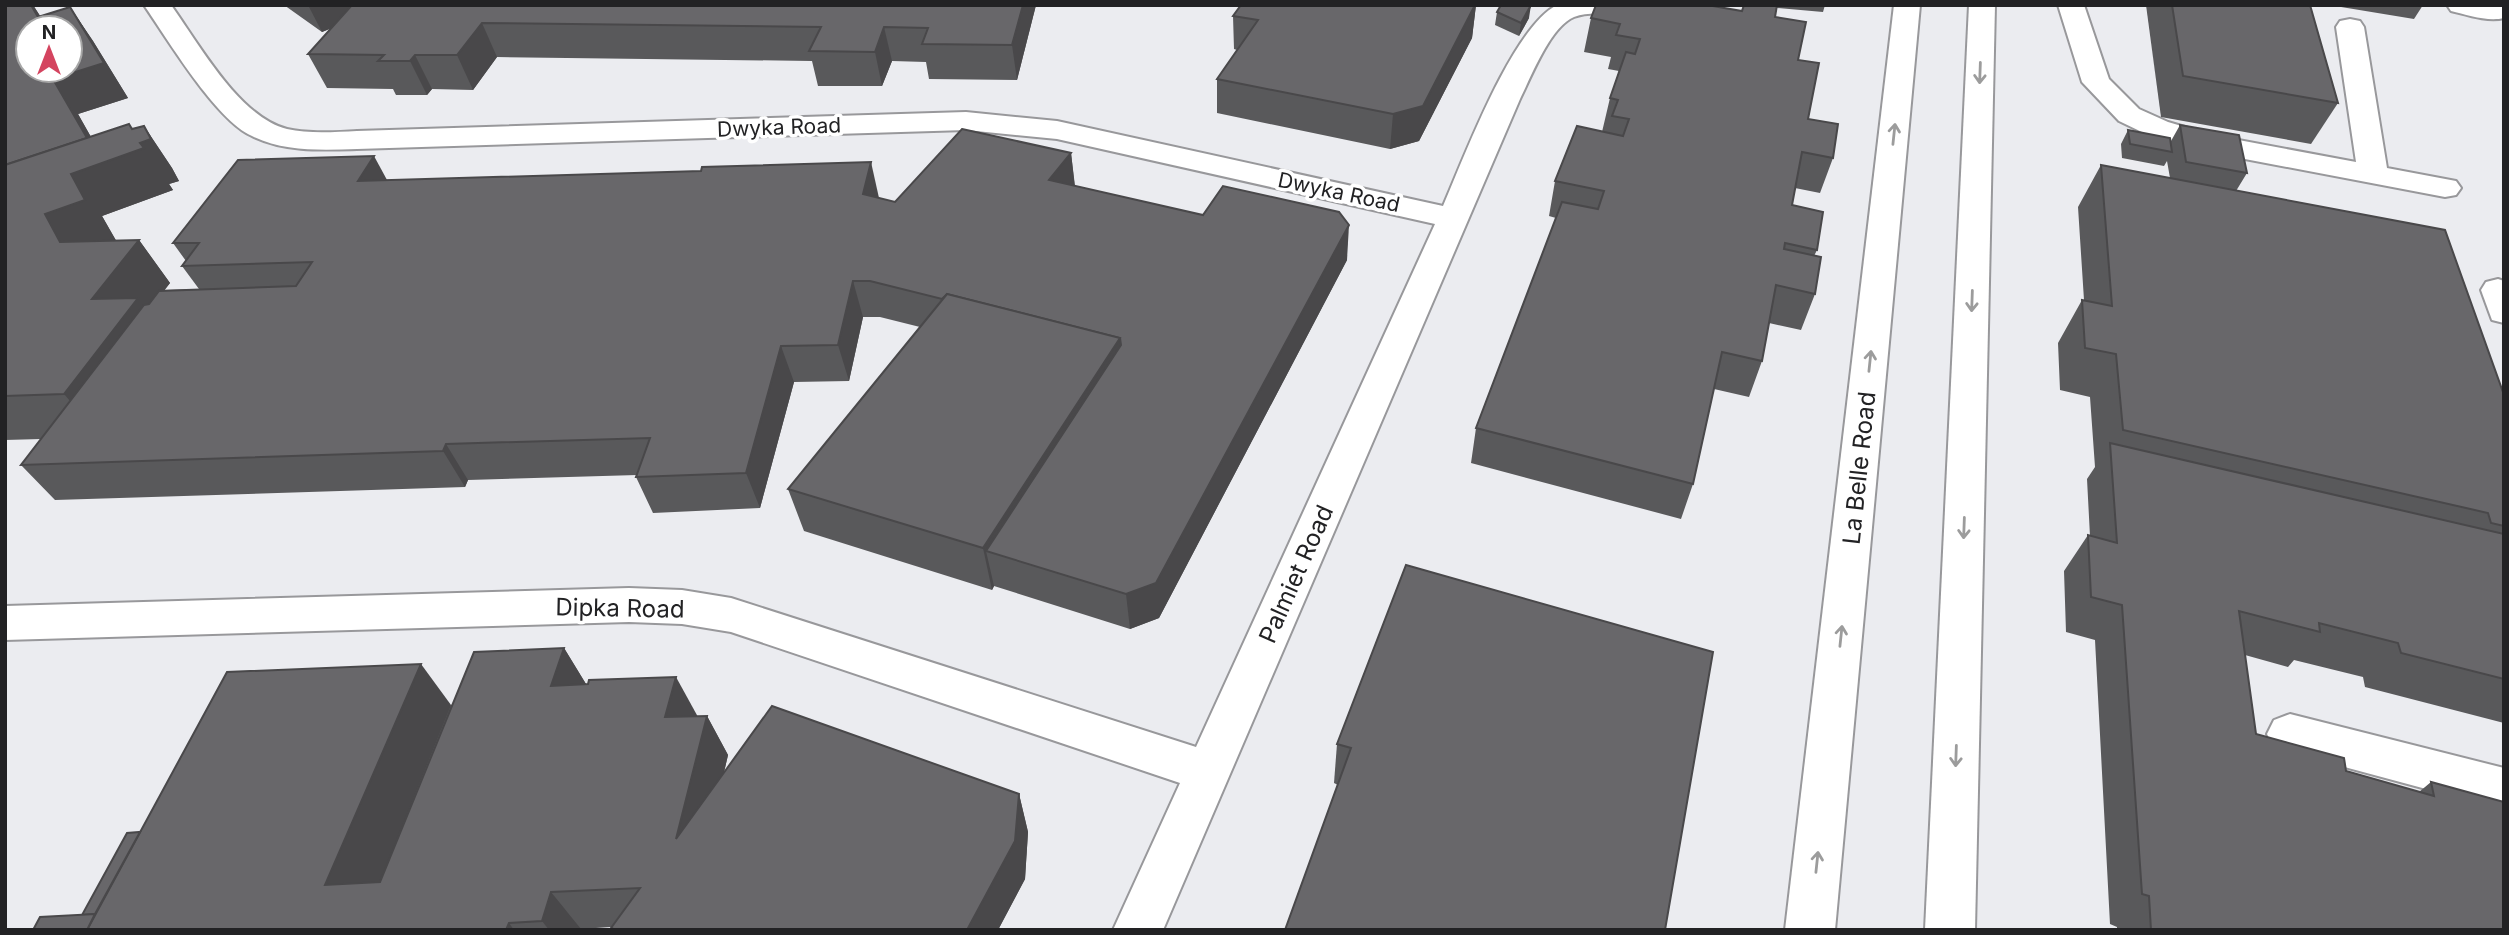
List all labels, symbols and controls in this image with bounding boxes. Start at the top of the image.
north arrow [14,14,84,84]
text: N [42,21,56,44]
one-way arrow [1973,62,1986,85]
street label: Dwyka Road [717,112,841,142]
one-way arrow [1887,124,1900,146]
street label: Dwyka Road [1276,167,1402,217]
one-way arrow [1965,289,1978,312]
one-way arrow [1864,350,1877,372]
street label: La Belle Road [1837,390,1881,546]
street label: Palmiet Road [1253,501,1339,647]
one-way arrow [1958,516,1971,539]
street label: Dipka Road [555,592,685,624]
one-way arrow [1835,625,1848,647]
one-way arrow [1950,744,1963,767]
one-way arrow [1811,851,1824,874]

